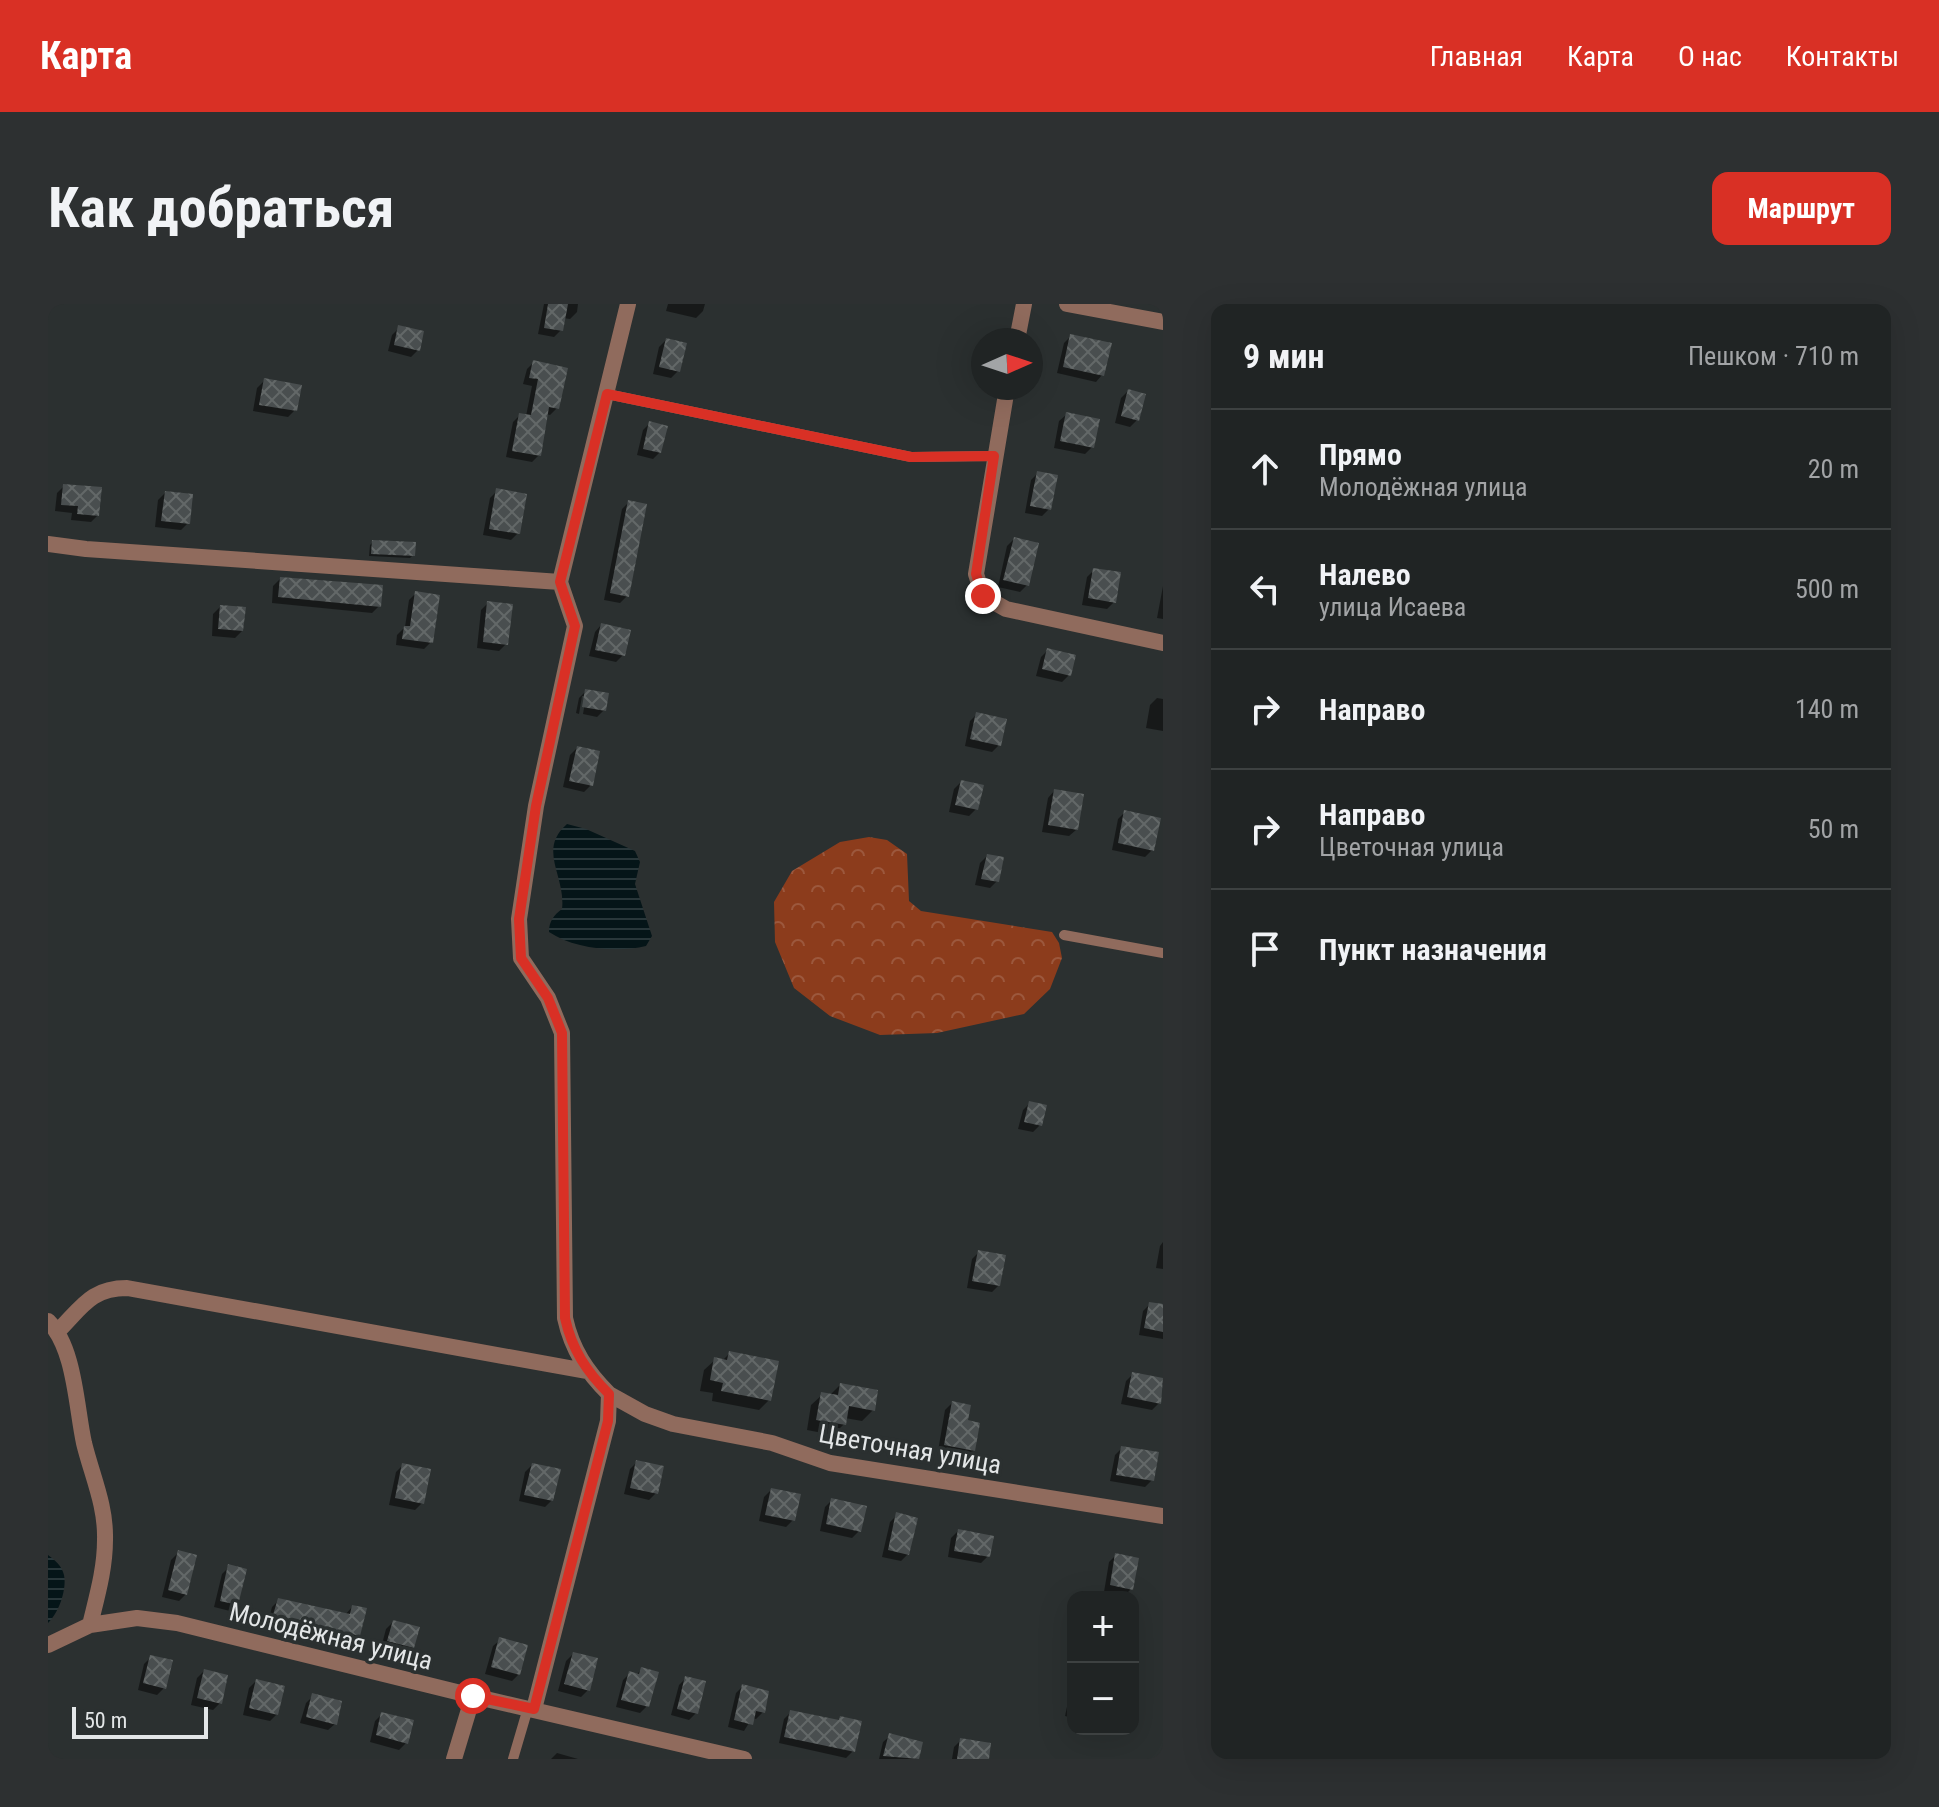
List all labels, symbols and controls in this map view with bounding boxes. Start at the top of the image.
text: Карта [40,34,132,78]
text: Главная [1430,40,1523,73]
text: Карта [1567,40,1634,73]
text: О нас [1678,40,1742,73]
text: Контакты [1786,40,1899,73]
button: Маршрут [1712,172,1891,245]
text: Как добраться [48,175,394,241]
north arrow [971,328,1043,400]
text: 9 мин [1243,336,1325,376]
text: Пешком · 710 m [1688,341,1859,371]
text: Прямо [1319,437,1402,472]
icon: ahead [1243,447,1287,491]
text: 20 m [1808,454,1859,484]
text: Молодёжная улица [1319,472,1527,502]
text: Налево [1319,557,1411,592]
icon: left [1243,567,1287,611]
text: 500 m [1795,574,1859,604]
route end [965,578,1001,614]
text: улица Исаева [1319,592,1466,622]
icon: right [1243,687,1287,731]
text: Направо [1319,692,1425,727]
text: 140 m [1795,694,1859,724]
text: Направо [1319,797,1425,832]
icon: right [1243,807,1287,851]
text: 50 m [1808,814,1859,844]
text: Цветочная улица [1319,832,1504,862]
icon: arrive [1243,927,1287,971]
text: Пункт назначения [1319,932,1547,967]
street label: Цветочная улица [816,1418,1004,1480]
map controls [1067,1591,1139,1735]
button: + [1067,1591,1139,1663]
street label: Молодёжная улица [226,1596,436,1676]
button: − [1067,1663,1139,1735]
route start [455,1678,491,1714]
scale bar [72,1703,208,1739]
text: 50 m [84,1708,127,1733]

